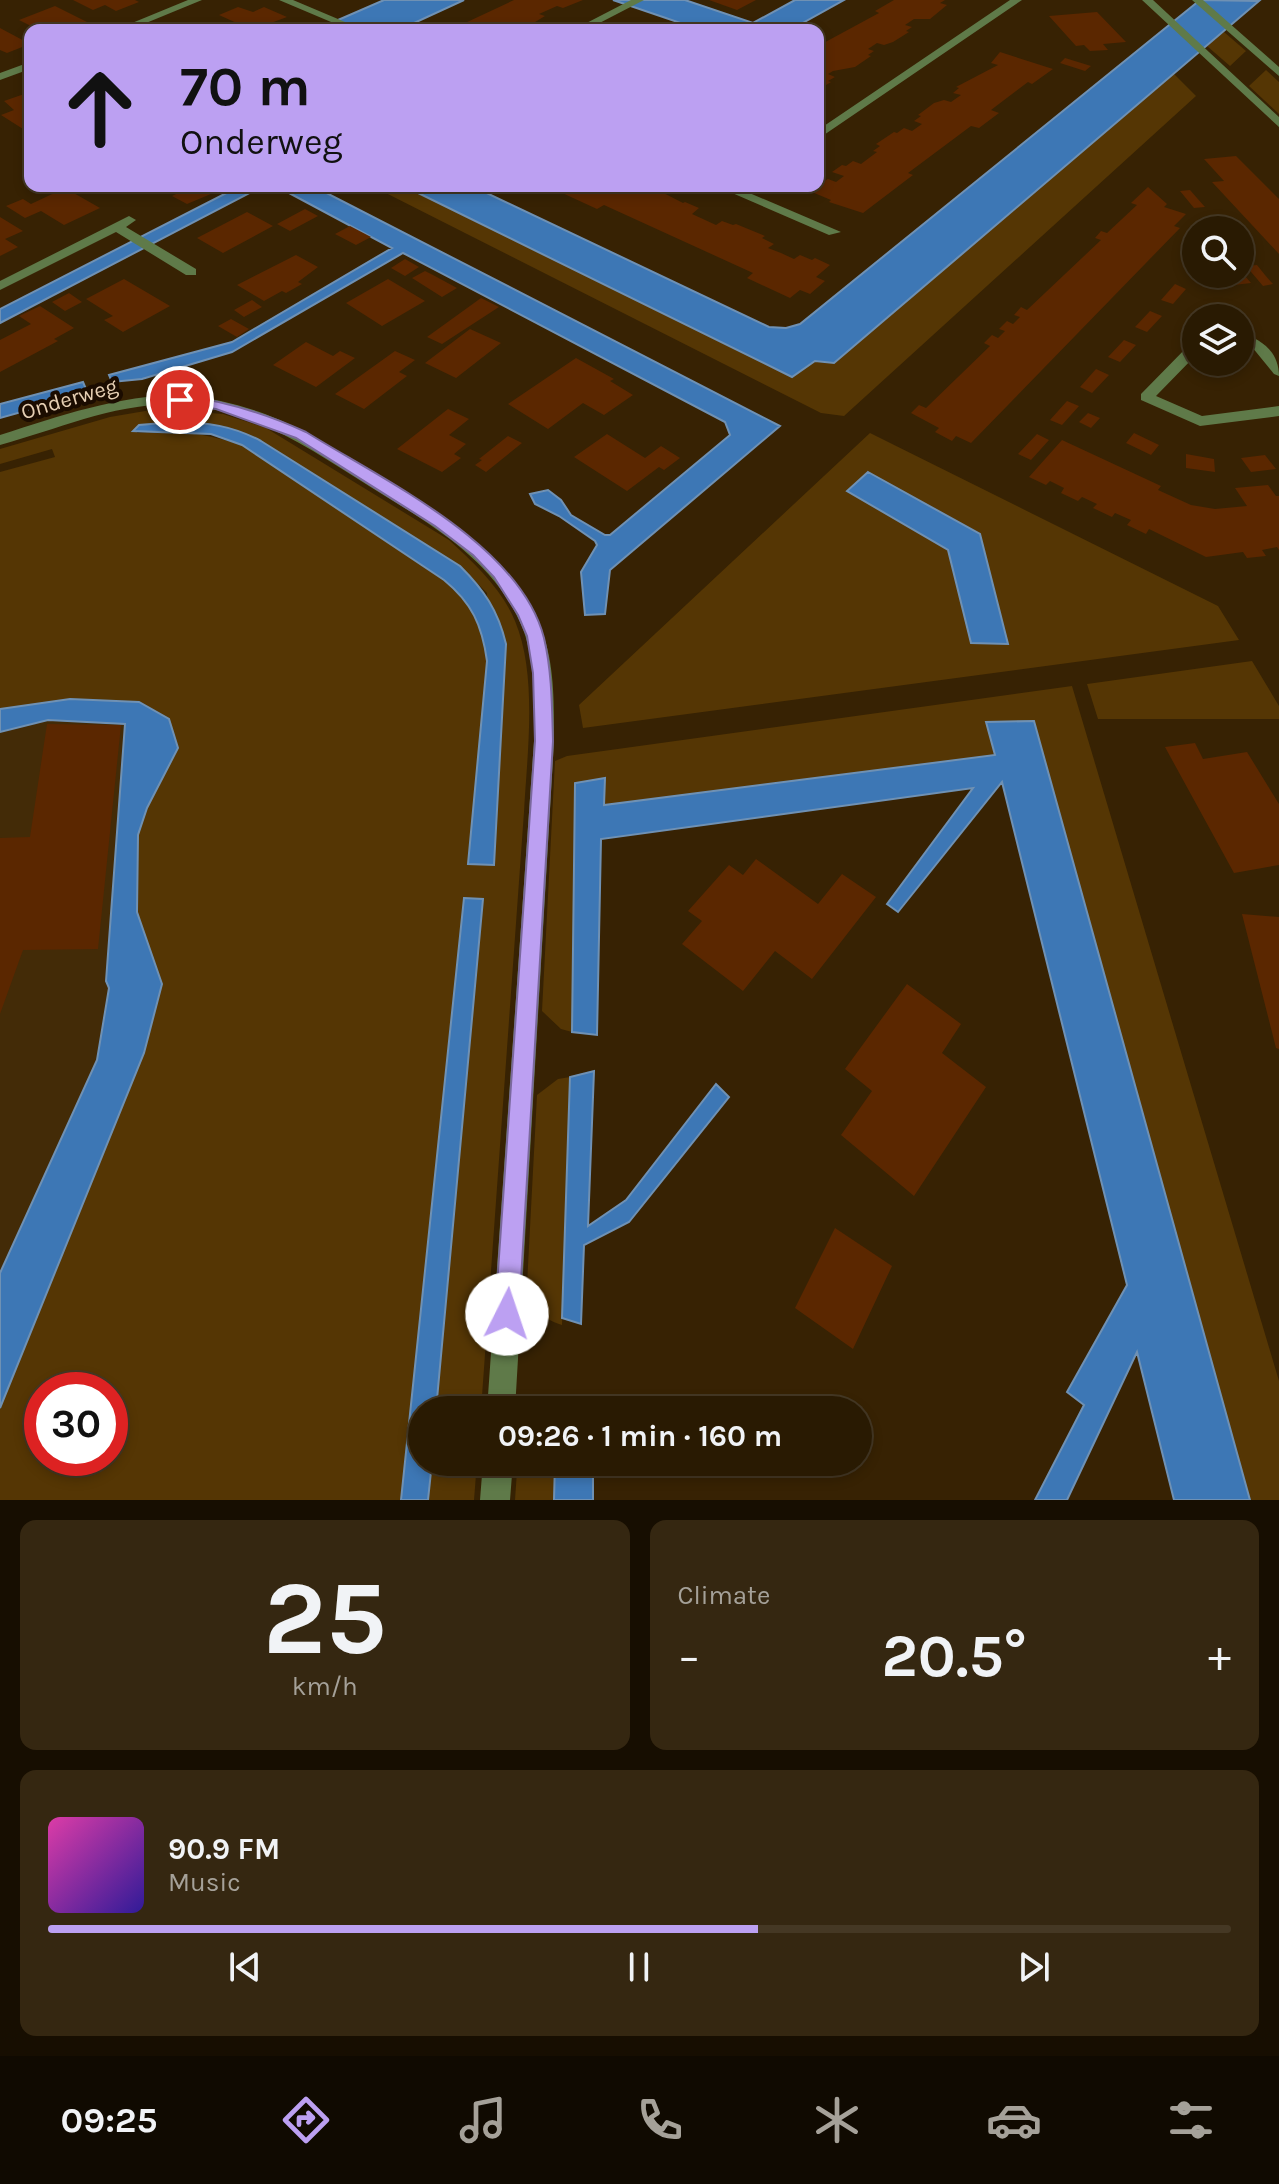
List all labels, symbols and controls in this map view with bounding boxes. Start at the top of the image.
text: 70 m [180,54,311,119]
icon: ahead [48,56,152,160]
text: Onderweg [180,121,343,163]
map controls [1182,216,1254,376]
button: search [1182,216,1254,288]
button: layers [1182,304,1254,376]
pin [146,366,214,434]
street label: Onderweg [18,373,121,425]
icon: arrive [158,378,202,422]
position arrow [465,1272,549,1356]
speed limit sign: 30 [24,1372,128,1476]
text: 09:26 · 1 min · 160 m [498,1418,782,1454]
text: 25 [263,1558,386,1679]
text: Climate [678,1580,770,1611]
text: 20.5° [882,1621,1027,1691]
text: − [678,1631,701,1682]
text: + [1208,1631,1231,1682]
text: km/h [292,1671,358,1702]
text: 90.9 FM [168,1831,280,1867]
text: Music [168,1867,241,1898]
icon: previous [223,1945,267,1989]
icon: pause [617,1945,661,1989]
icon: next [1012,1945,1056,1989]
icon: directions [278,2092,334,2148]
icon: music [455,2092,511,2148]
icon: phone [632,2092,688,2148]
icon: climate [809,2092,865,2148]
icon: car [986,2092,1042,2148]
icon: filters [1163,2092,1219,2148]
text: 09:25 [60,2099,158,2141]

